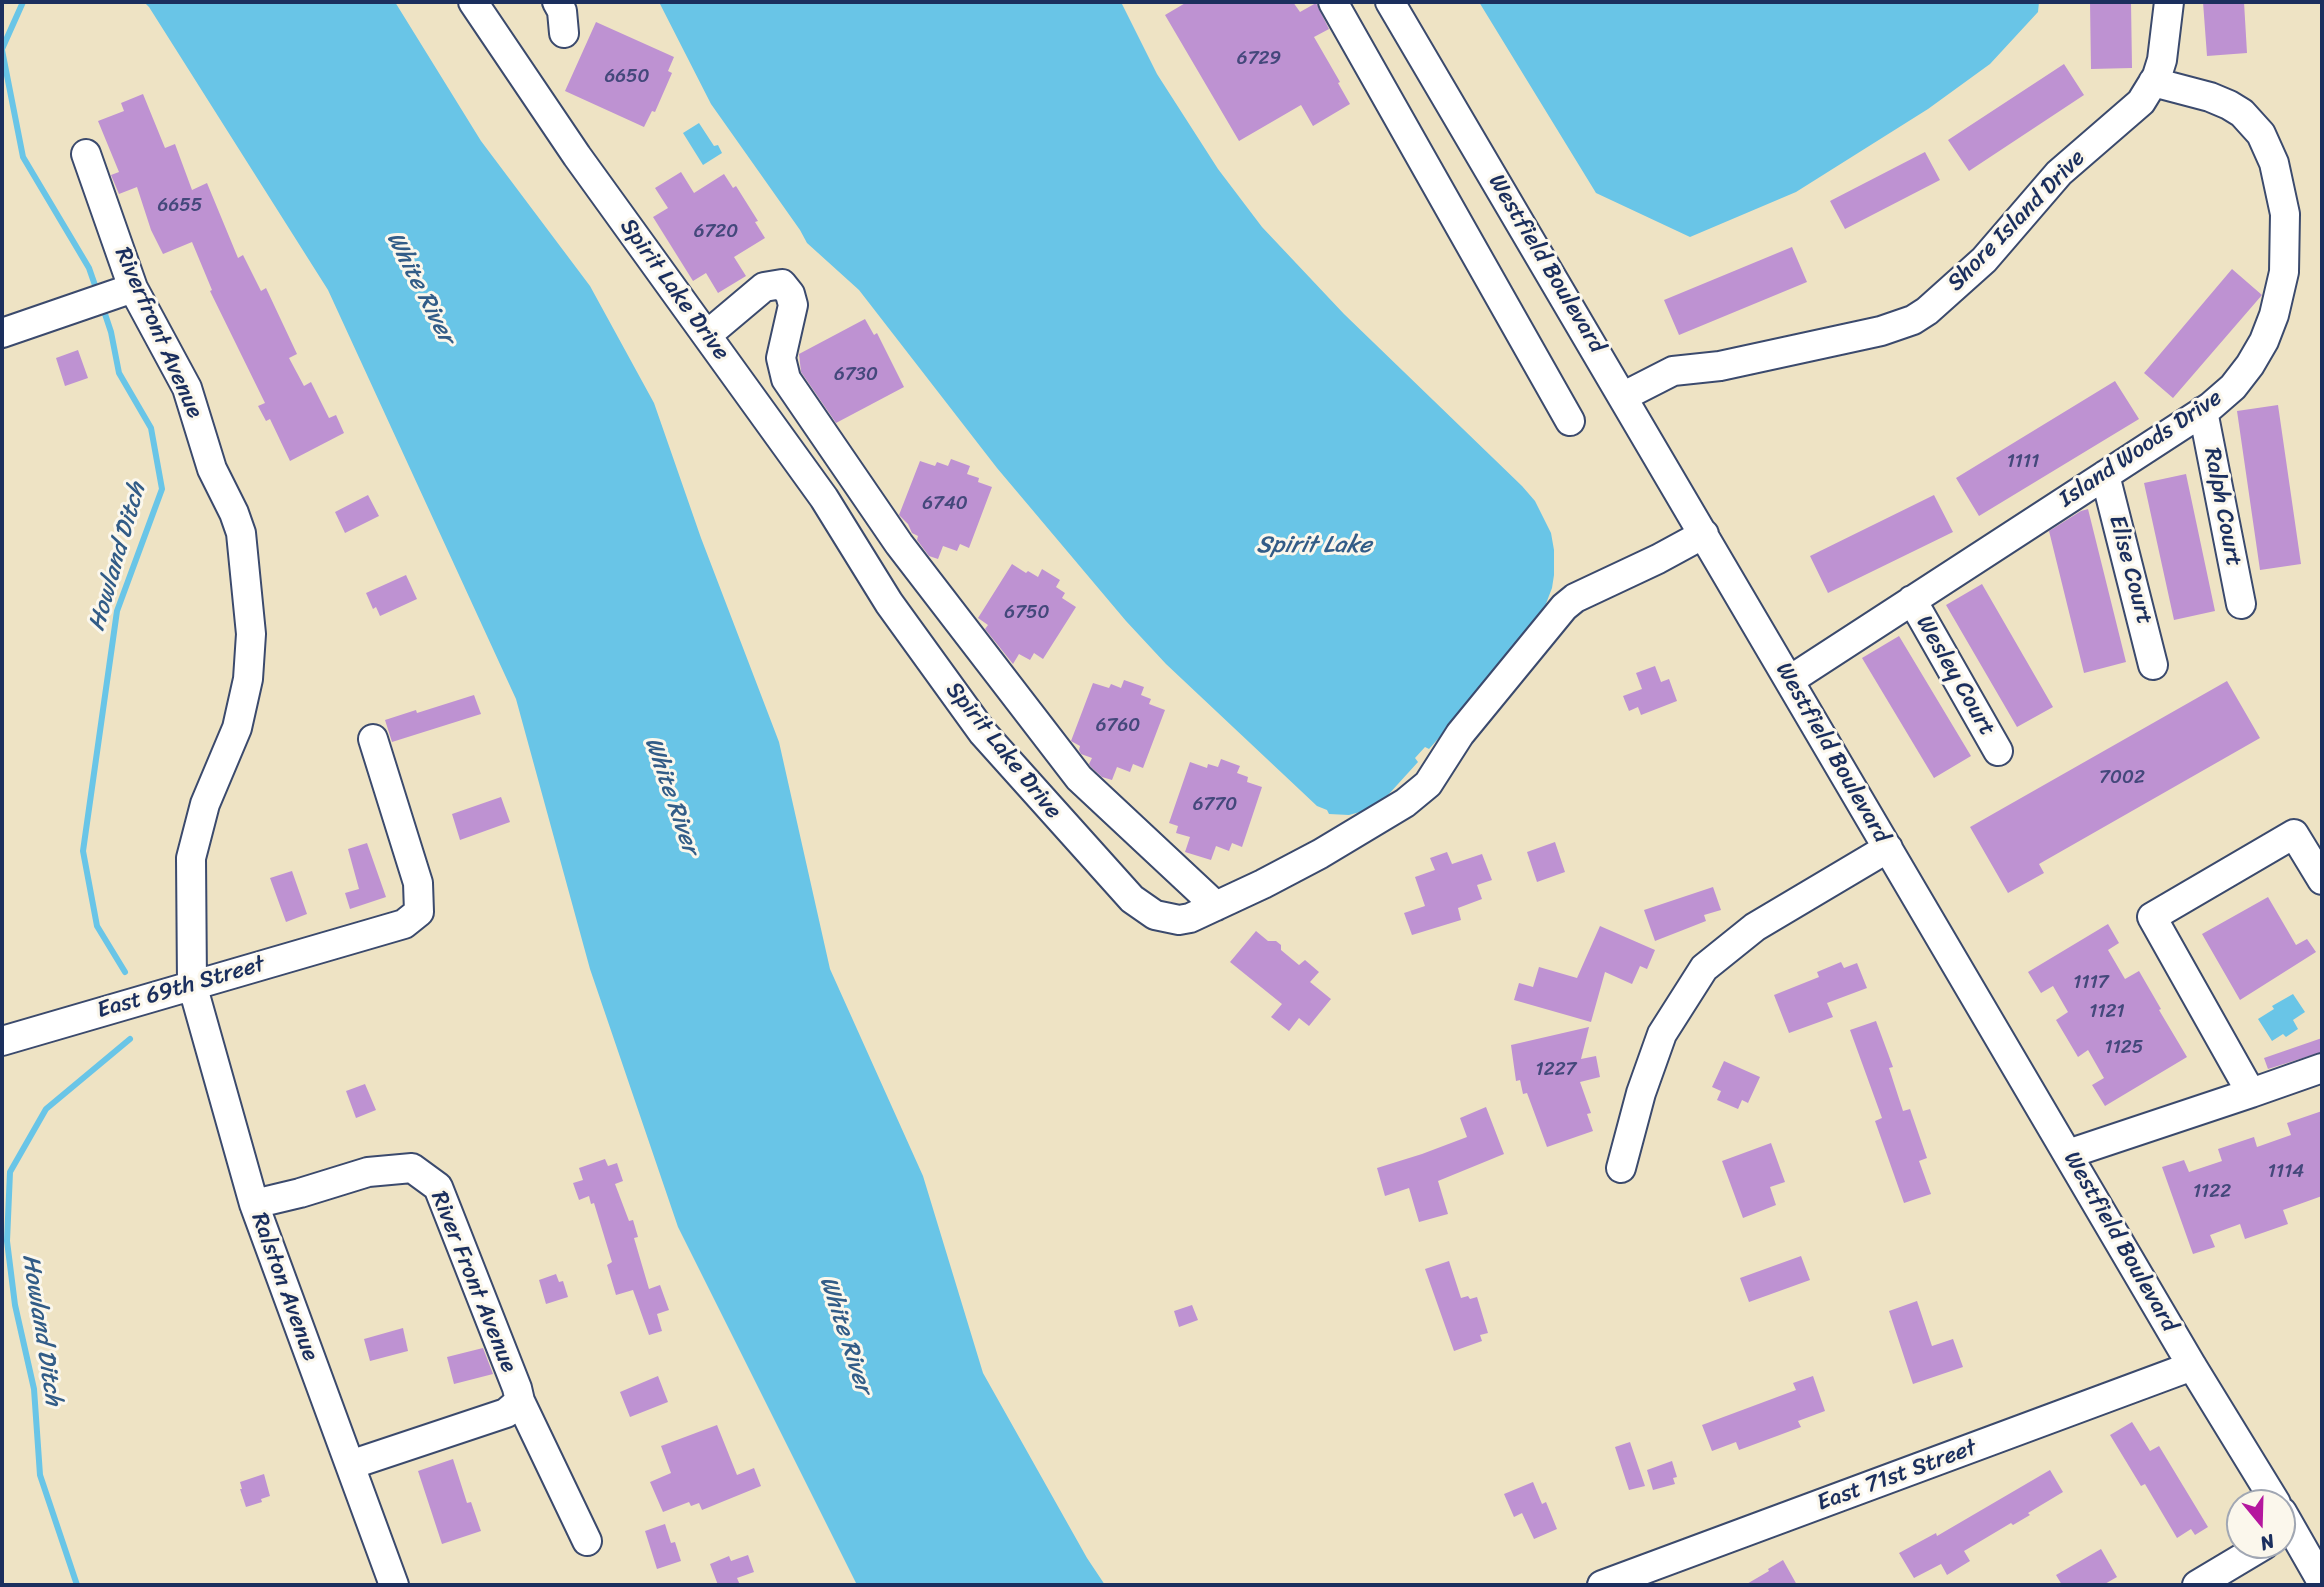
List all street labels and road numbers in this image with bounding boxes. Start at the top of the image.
street label: Shore Island Drive [1943,145,2091,297]
street label: Westfield Boulevard [1482,170,1610,358]
street label: Spirit Lake Drive [613,214,735,366]
street label: Riverfront Avenue [108,243,208,423]
street label: Island Woods Drive [2054,384,2228,514]
street label: Ralph Court [2197,445,2247,569]
street label: Elise Court [2102,512,2158,628]
street label: Wesley Court [1910,611,2000,741]
street label: Westfield Boulevard [1769,658,1895,848]
street label: Spirit Lake Drive [939,677,1067,825]
street label: East 69th Street [94,951,268,1025]
street label: Westfield Boulevard [2057,1147,2183,1337]
street label: River Front Avenue [424,1187,522,1377]
street label: Ralston Avenue [244,1209,324,1365]
street label: East 71st Street [1814,1434,1980,1518]

